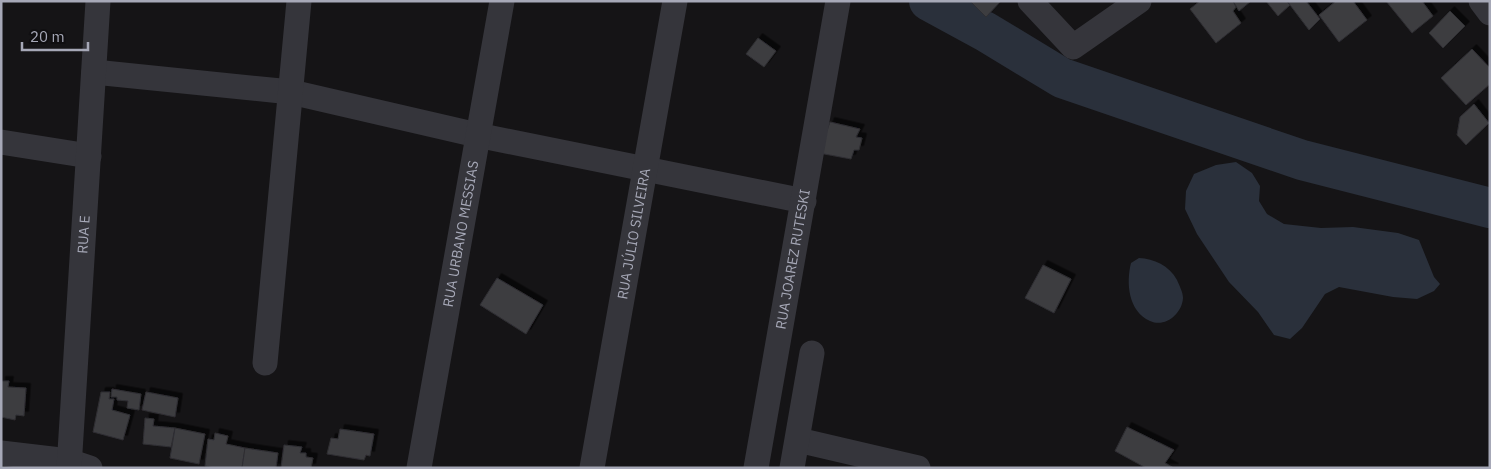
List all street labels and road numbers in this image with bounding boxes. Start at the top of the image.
street label: RUA URBANO MESSIAS [439,159,482,308]
street label: RUA JÚLIO SILVEIRA [613,167,654,301]
street label: RUA JOAREZ RUTESKI [772,188,814,331]
street label: RUA E [73,215,94,254]

